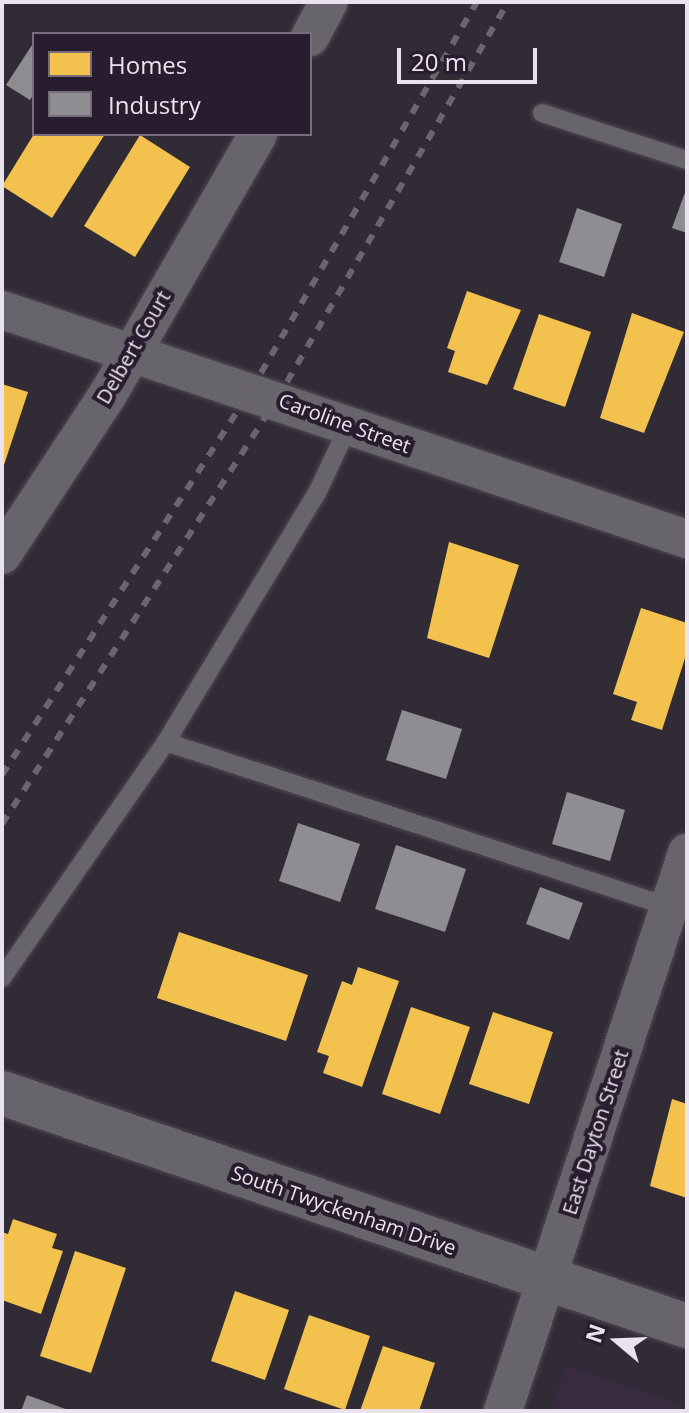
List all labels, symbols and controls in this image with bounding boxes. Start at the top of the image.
legend [32,32,312,136]
scale bar [401,32,541,82]
text: 20 m [411,45,467,78]
text: Homes [108,48,187,81]
text: Industry [108,88,201,121]
street label: Delbert Court [91,286,175,408]
street label: Caroline Street [276,388,414,458]
street label: East Dayton Street [557,1046,633,1218]
street label: South Twyckenham Drive [229,1160,459,1260]
north arrow [577,1301,657,1381]
text: N [577,1320,611,1347]

